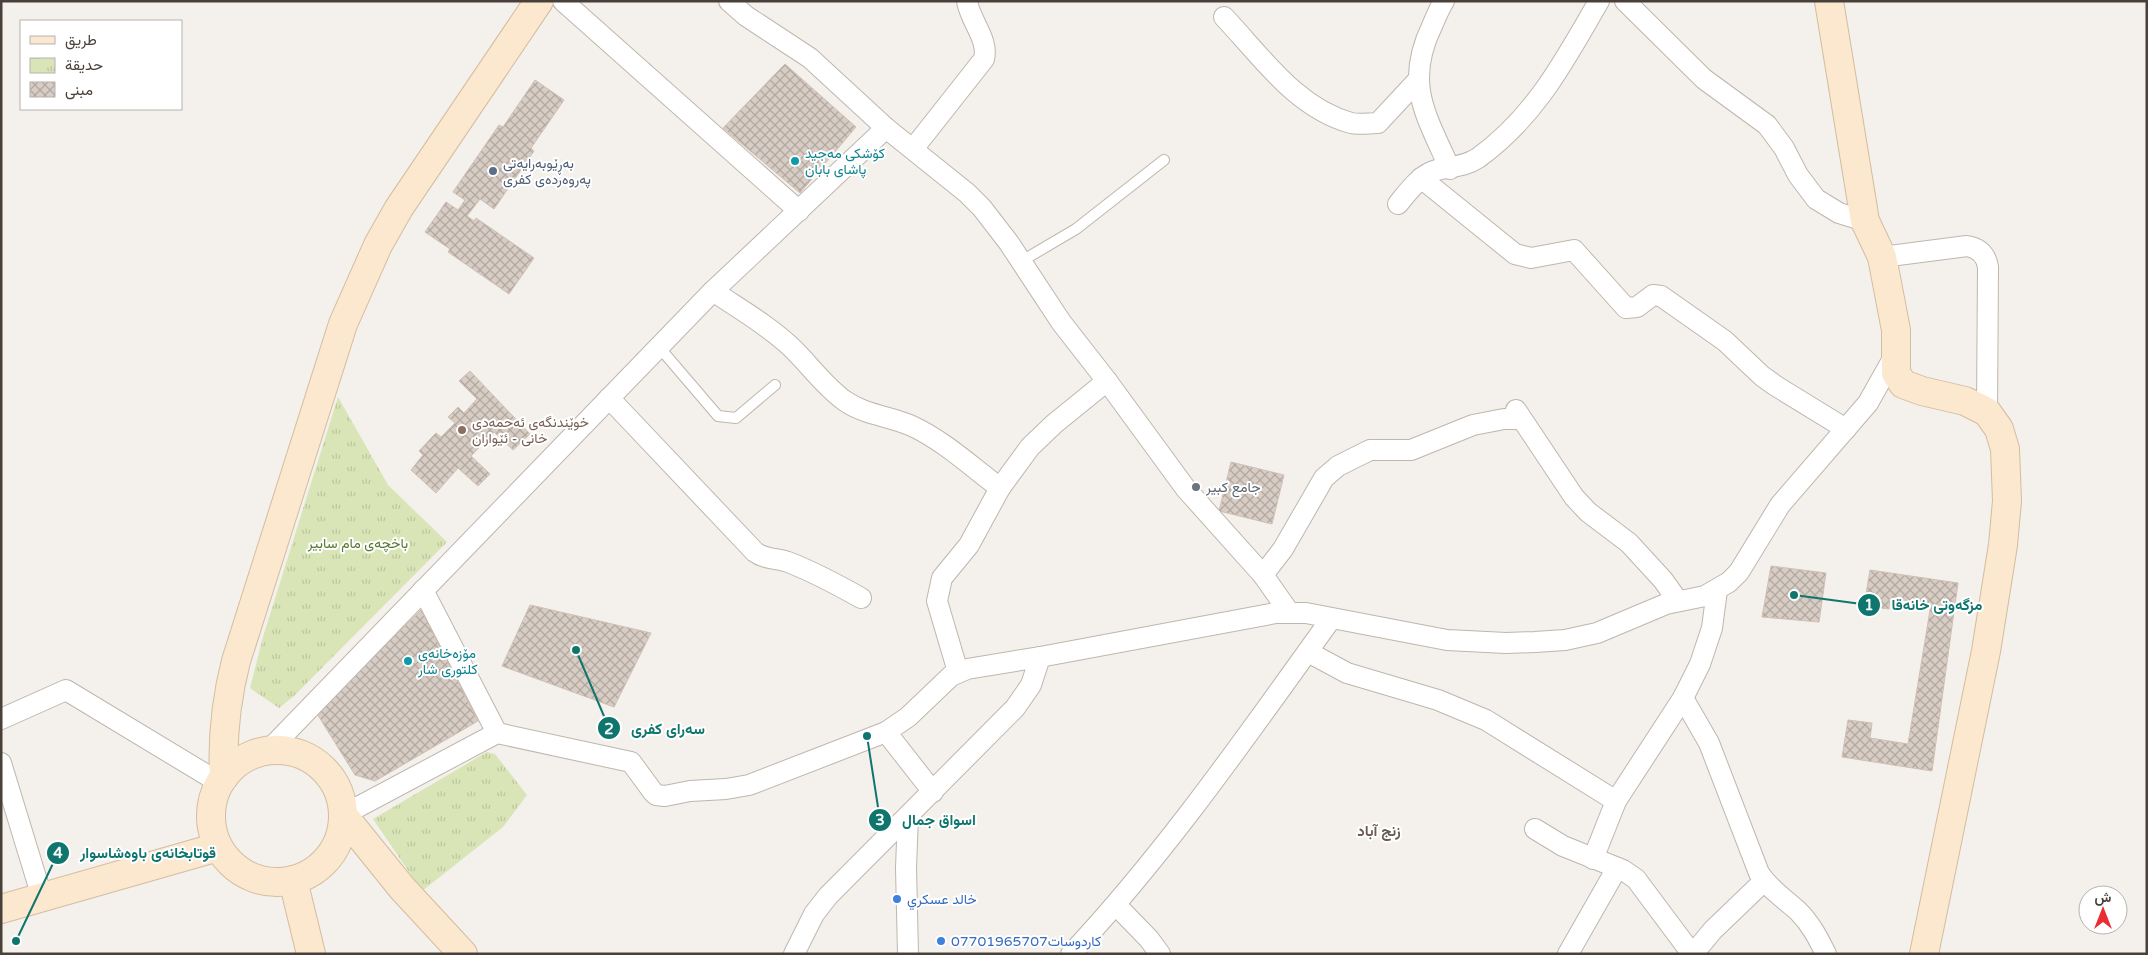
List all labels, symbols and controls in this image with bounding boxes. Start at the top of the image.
legend [20,20,182,110]
text: طريق [65,31,97,50]
text: حديقة [65,56,103,74]
text: مبنى [65,81,93,100]
place label: کۆشکی مەجید پاشای بابان [805,145,885,179]
place label: بەڕێوبەرایەتی پەروەردەی کفری [503,155,591,189]
marker: کۆشکی مەجید پاشای بابان [789,155,801,167]
marker: بەڕێوبەرایەتی پەروەردەی کفری [487,165,499,177]
place label: خوێندنگەی ئەحمەدی خانی - ئێواران [472,414,589,447]
marker: خوێندنگەی ئەحمەدی خانی - ئێواران [456,424,468,436]
place label: جامع كبير [1205,479,1261,498]
marker: جامع كبير [1190,481,1202,493]
park label: باخچەی مام سابیر [307,535,408,553]
callout: مزگەوتی خانەقا [1857,590,1993,620]
text: 1 [1864,596,1874,614]
text: مزگەوتی خانەقا [1892,596,1982,614]
place label: مۆزەخانەی کلتوری شار [417,645,478,678]
marker: مۆزەخانەی کلتوری شار [402,655,414,667]
callout: سەرای کفری [596,713,715,743]
text: 2 [604,720,614,738]
text: سەرای کفری [631,720,705,738]
callout: اسواق جمال [867,805,986,835]
text: 3 [875,811,885,829]
text: اسواق جمال [902,811,976,829]
district label: زنج آباد [1357,822,1401,841]
callout: قوتابخانەی باوەشاسوار [45,838,226,868]
text: 4 [53,844,63,862]
text: قوتابخانەی باوەشاسوار [79,844,216,862]
north arrow [2078,885,2128,935]
text: ش [2095,889,2112,906]
place label: خالد عسکري [907,891,977,911]
marker: خالد عسکري [891,893,903,905]
place label: كاردوسات07701965707 [951,933,1101,950]
marker: كاردوسات07701965707 [935,935,947,947]

